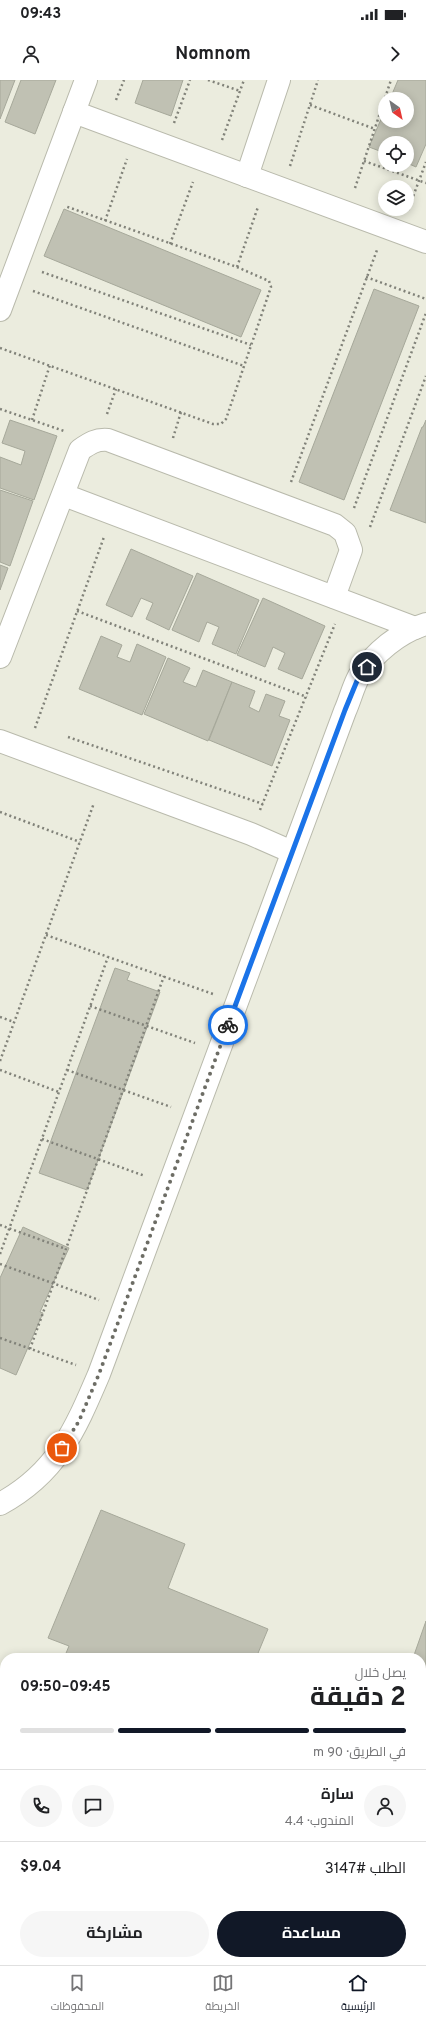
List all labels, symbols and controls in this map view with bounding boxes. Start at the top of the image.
text: 09:43 [20,5,61,24]
icon: person [20,43,42,65]
text: Nomnom [175,43,251,66]
icon: forward [384,43,406,65]
north arrow [378,92,414,128]
map controls [378,92,414,216]
button: locate [378,136,414,172]
button: layers [378,180,414,216]
pin [350,650,384,684]
icon: home [356,656,378,678]
courier [208,1005,248,1045]
icon: bike [217,1014,239,1036]
pin [45,1431,79,1465]
icon: bag [51,1437,73,1459]
text: يصل خلال [355,1666,406,1682]
text: 09:45–09:50 [20,1678,111,1697]
text: 2 دقيقة [310,1682,406,1715]
text: في الطريق · 90 m [313,1745,406,1761]
button: phone [20,1785,62,1827]
button: chat [72,1785,114,1827]
button: person [364,1785,406,1827]
text: سارة [321,1786,354,1805]
text: المندوب · 4.4 [285,1814,354,1830]
text: $9.04 [20,1858,61,1877]
text: الطلب #3147 [325,1860,406,1879]
button: مشاركة [20,1911,209,1957]
button: مساعدة [217,1911,406,1957]
tab: المحفوظات [51,1972,104,2016]
tab: الخريطة [205,1972,240,2016]
tab: الرئيسية [341,1972,375,2016]

